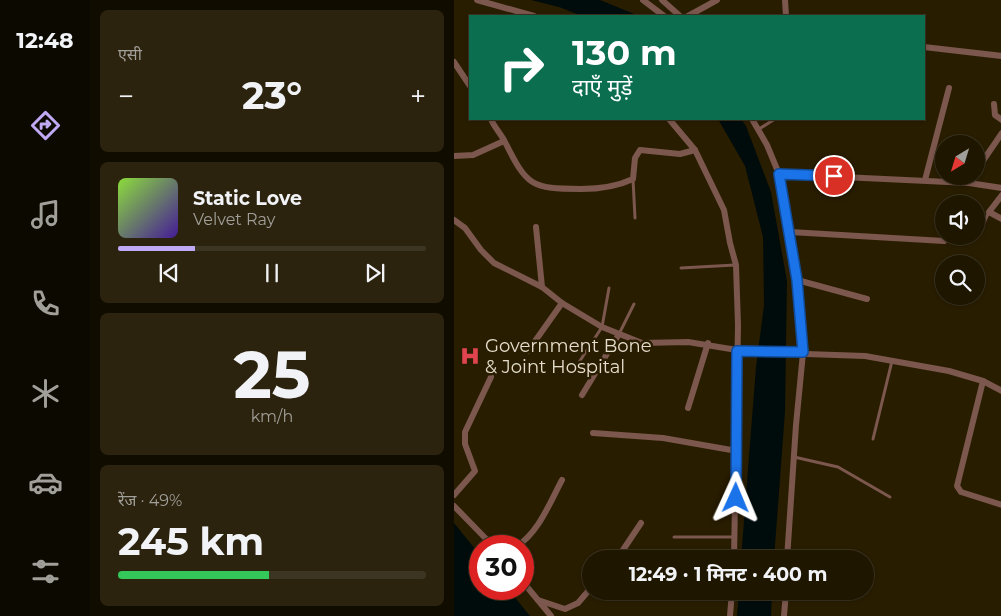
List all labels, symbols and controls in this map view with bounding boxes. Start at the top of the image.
text: 12:48 [16,27,74,54]
text: 130 m [572,31,677,74]
icon: right [489,35,554,100]
text: एसी [118,45,142,64]
text: 23° [242,72,302,119]
text: दाएँ मुड़ें [572,74,632,101]
text: − [118,79,134,113]
text: + [410,79,426,113]
icon: directions [28,108,63,143]
north arrow [935,135,985,185]
map controls [935,135,985,305]
pin [813,155,855,197]
icon: arrive [820,162,848,190]
text: Static Love [193,187,302,210]
button: sound [935,195,985,245]
icon: music [28,197,63,232]
text: Velvet Ray [193,210,275,229]
button: search [935,255,985,305]
icon: previous [155,259,183,287]
icon: pause [258,259,286,287]
icon: next [361,259,389,287]
icon: phone [28,286,63,321]
text: 25 [233,335,311,414]
place label: Government Bone & Joint Hospital [485,335,652,378]
hospital icon: Government Bone & Joint Hospital [459,345,481,367]
icon: climate [28,376,63,411]
text: km/h [251,407,293,426]
icon: car [28,465,63,500]
position arrow [709,471,761,523]
text: रेंज · 49% [118,491,182,510]
text: 245 km [118,518,264,565]
speed limit sign: 30 [469,535,534,600]
icon: filters [28,554,63,589]
text: 12:49 · 1 मिनट · 400 m [629,563,827,586]

